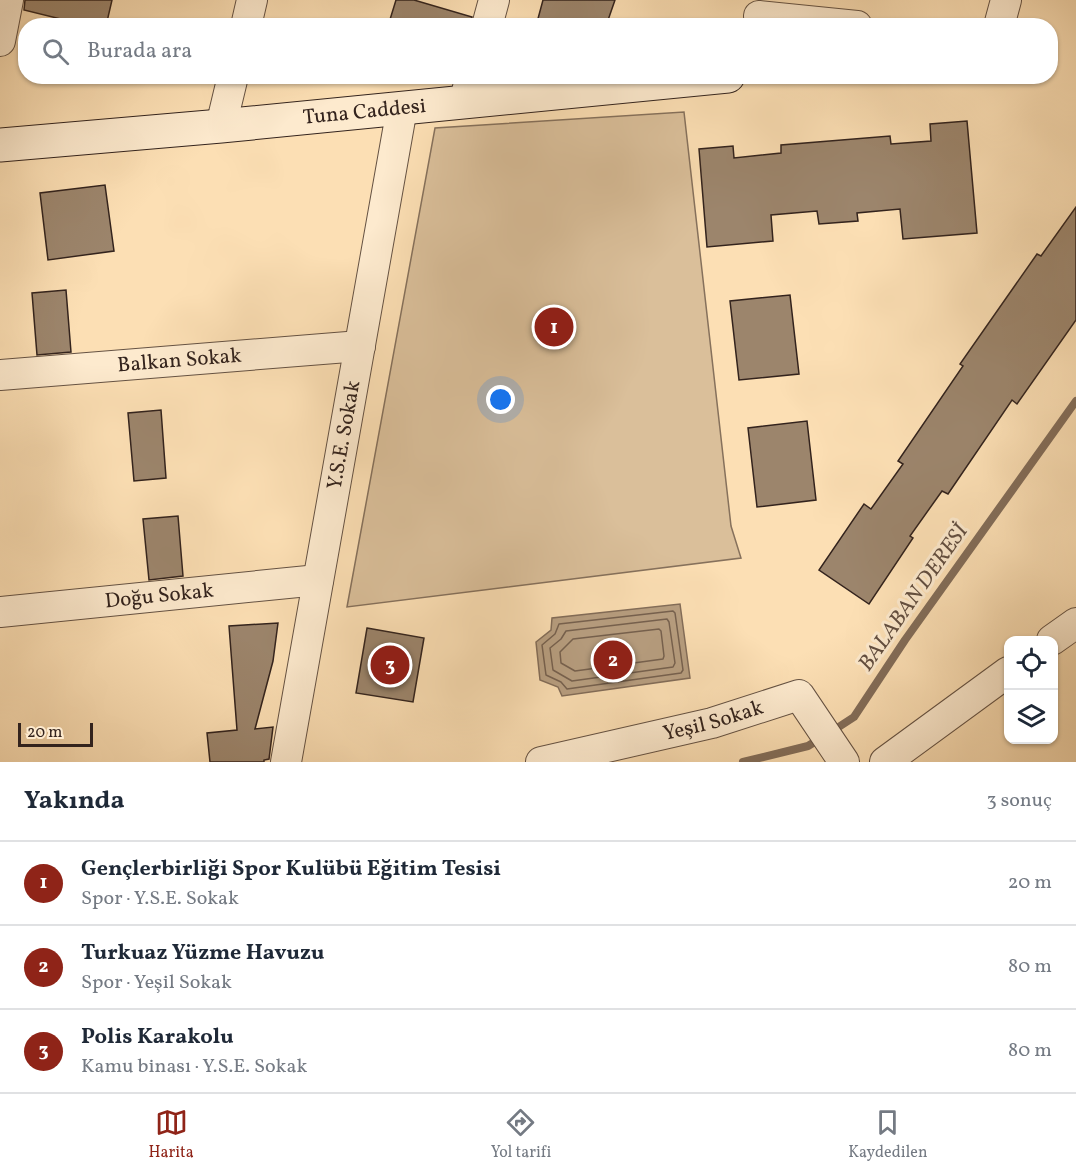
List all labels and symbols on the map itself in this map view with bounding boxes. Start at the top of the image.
street label: Tuna Caddesi [302,91,427,132]
pin: 1 [534,304,574,350]
street label: Balkan Sokak [116,341,243,380]
street label: Y.S.E. Sokak [320,378,368,492]
your location [486,385,515,414]
water label: BALABAN DERESİ [851,517,977,678]
street label: Doğu Sokak [103,576,216,616]
pin: 2 [594,638,632,682]
pin: 3 [370,642,410,688]
street label: Yeşil Sokak [660,693,768,748]
scale bar [18,720,93,748]

